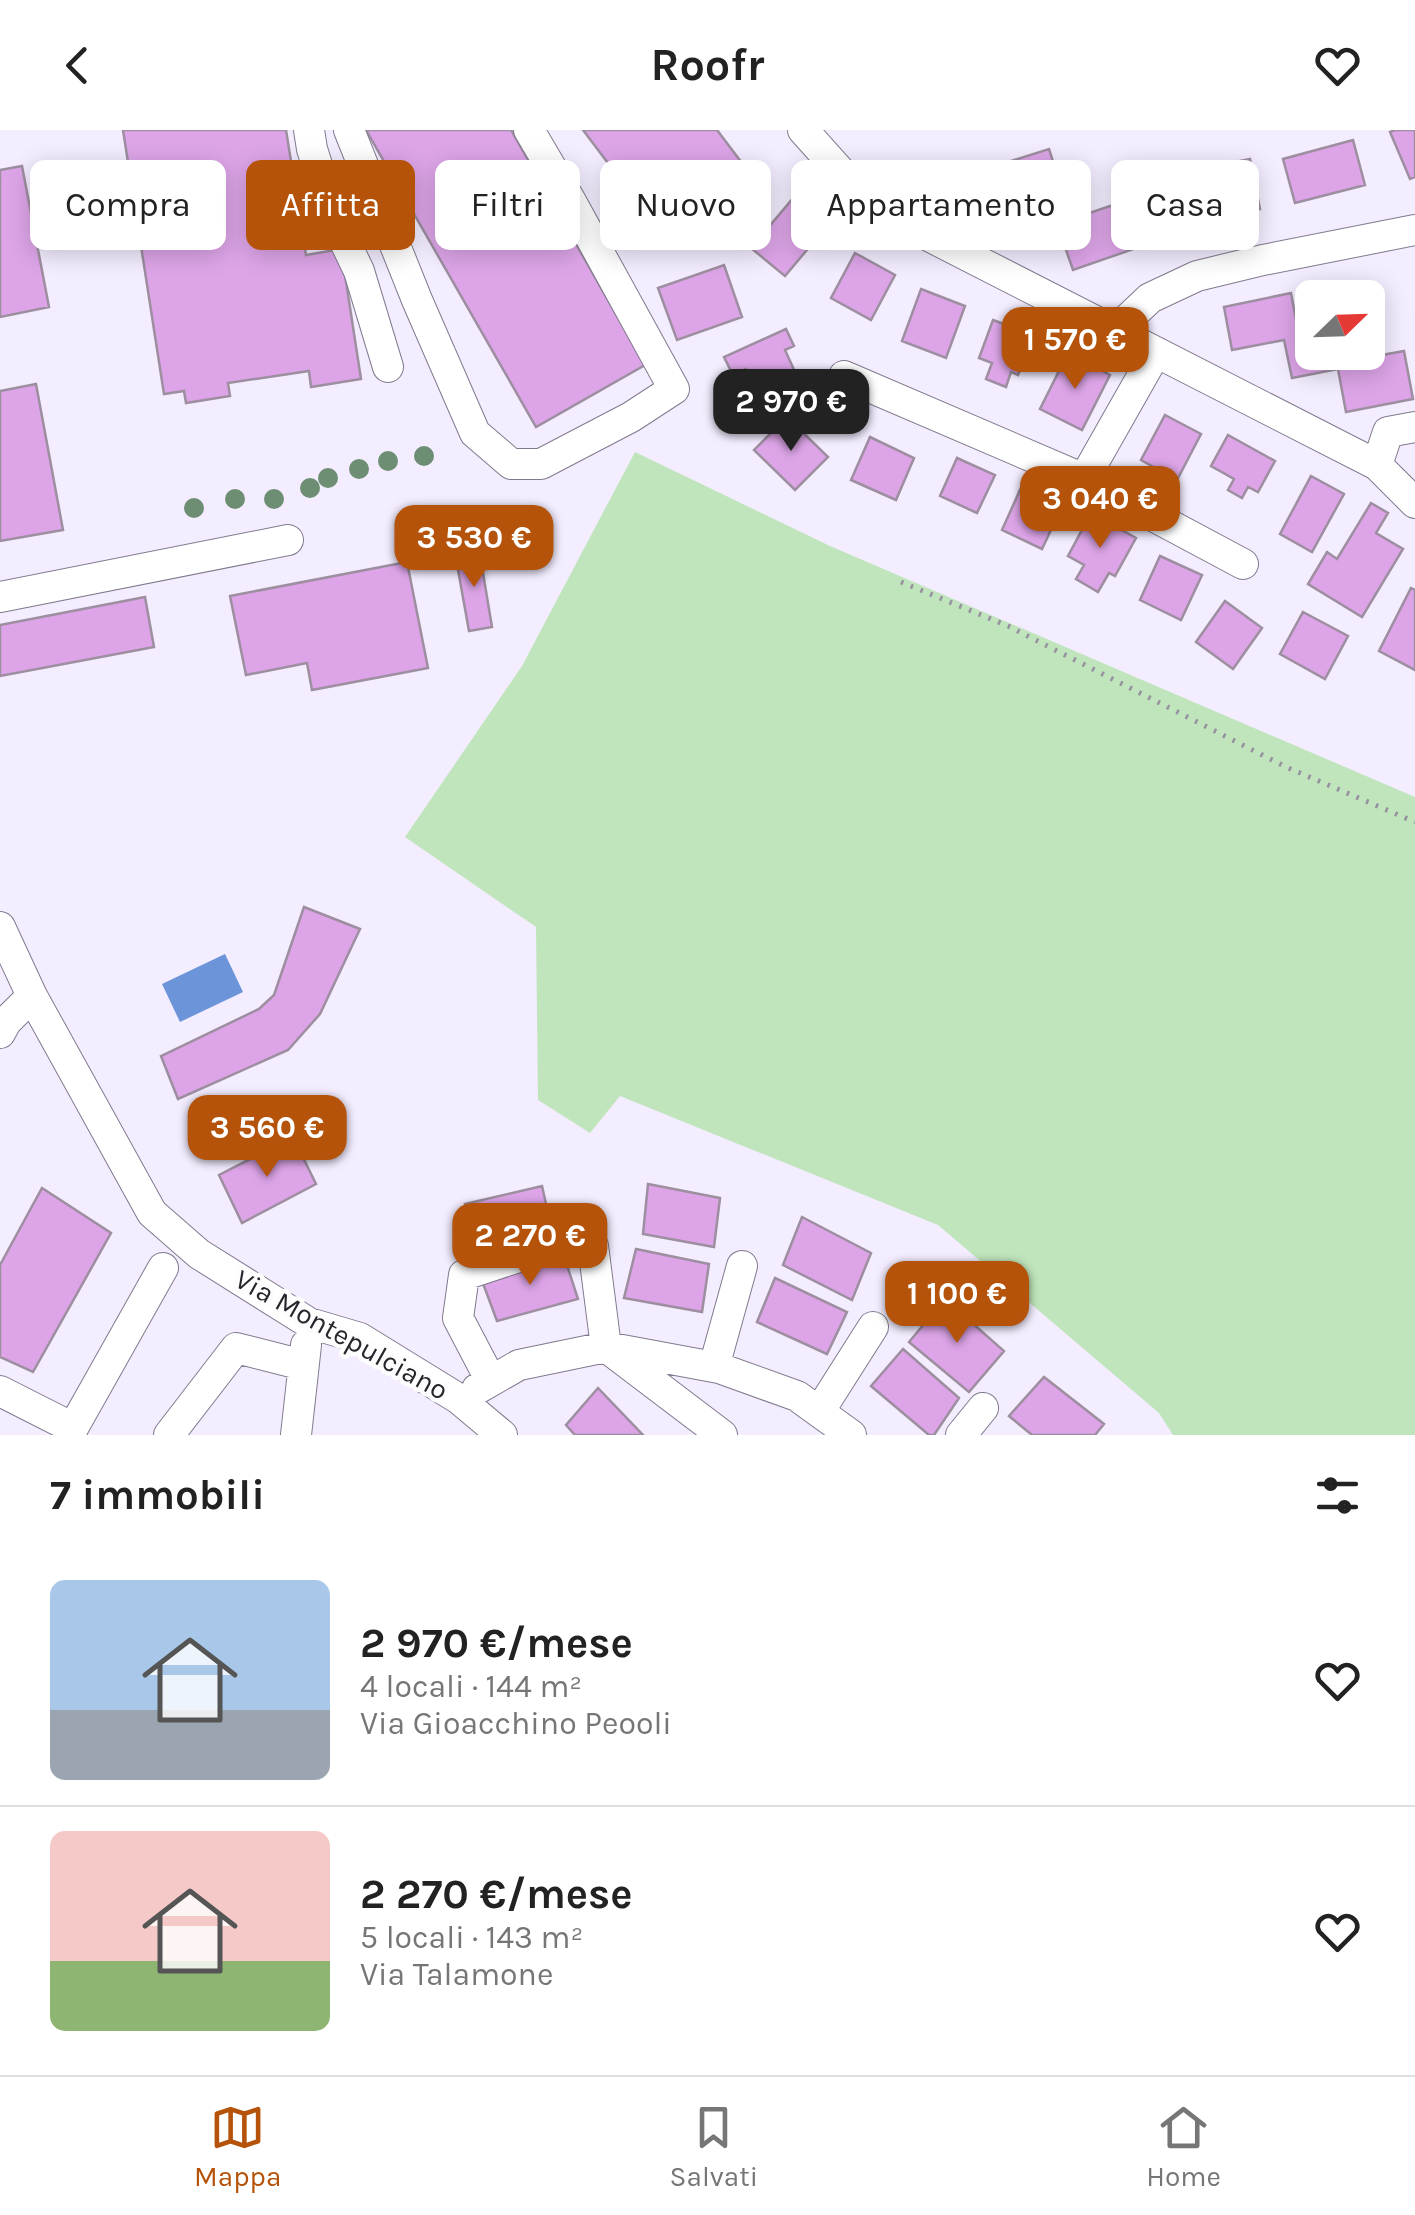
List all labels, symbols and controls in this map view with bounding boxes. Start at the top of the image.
icon: back [50,38,105,93]
icon: heart [1310,38,1365,93]
text: Roofr [650,39,765,91]
chip: Compra [30,160,226,250]
chip: Affitta [246,160,415,250]
chip: Filtri [435,160,580,250]
chip: Nuovo [600,160,771,250]
chip: Appartamento [791,160,1091,250]
chip: Casa [1111,160,1259,250]
north arrow [1295,280,1385,370]
map controls [1295,280,1385,370]
pin: 1 570 € [983,307,1167,392]
text: 1 570 € [1024,321,1126,358]
pin: 2 970 € [699,369,883,454]
text: 2 970 € [735,383,847,420]
pin: 3 040 € [1008,466,1192,551]
text: 3 040 € [1042,480,1158,517]
pin: 3 530 € [382,505,566,590]
text: 3 530 € [416,519,532,556]
pin: 3 560 € [175,1095,359,1180]
text: 3 560 € [210,1109,324,1146]
pin: 2 270 € [438,1203,622,1288]
text: 2 270 € [474,1217,586,1254]
pin: 1 100 € [865,1261,1049,1346]
street label: Via Montepulciano [229,1262,454,1407]
text: 1 100 € [907,1275,1007,1312]
icon: filters [1310,1468,1365,1523]
text: 7 immobili [50,1470,265,1520]
text: 2 970 €/mese [360,1618,633,1668]
icon: home [130,1620,250,1740]
icon: heart [1310,1653,1365,1708]
text: 4 locali · 144 m² [360,1668,582,1705]
text: Via Gioacchino Peooli [360,1705,672,1742]
text: 2 270 €/mese [360,1869,632,1919]
icon: home [130,1871,250,1991]
icon: heart [1310,1904,1365,1959]
text: 5 locali · 143 m² [360,1919,583,1956]
text: Via Talamone [360,1956,553,1993]
tab: Mappa [194,2100,281,2193]
tab: Salvati [670,2100,758,2193]
tab: Home [1146,2100,1221,2193]

